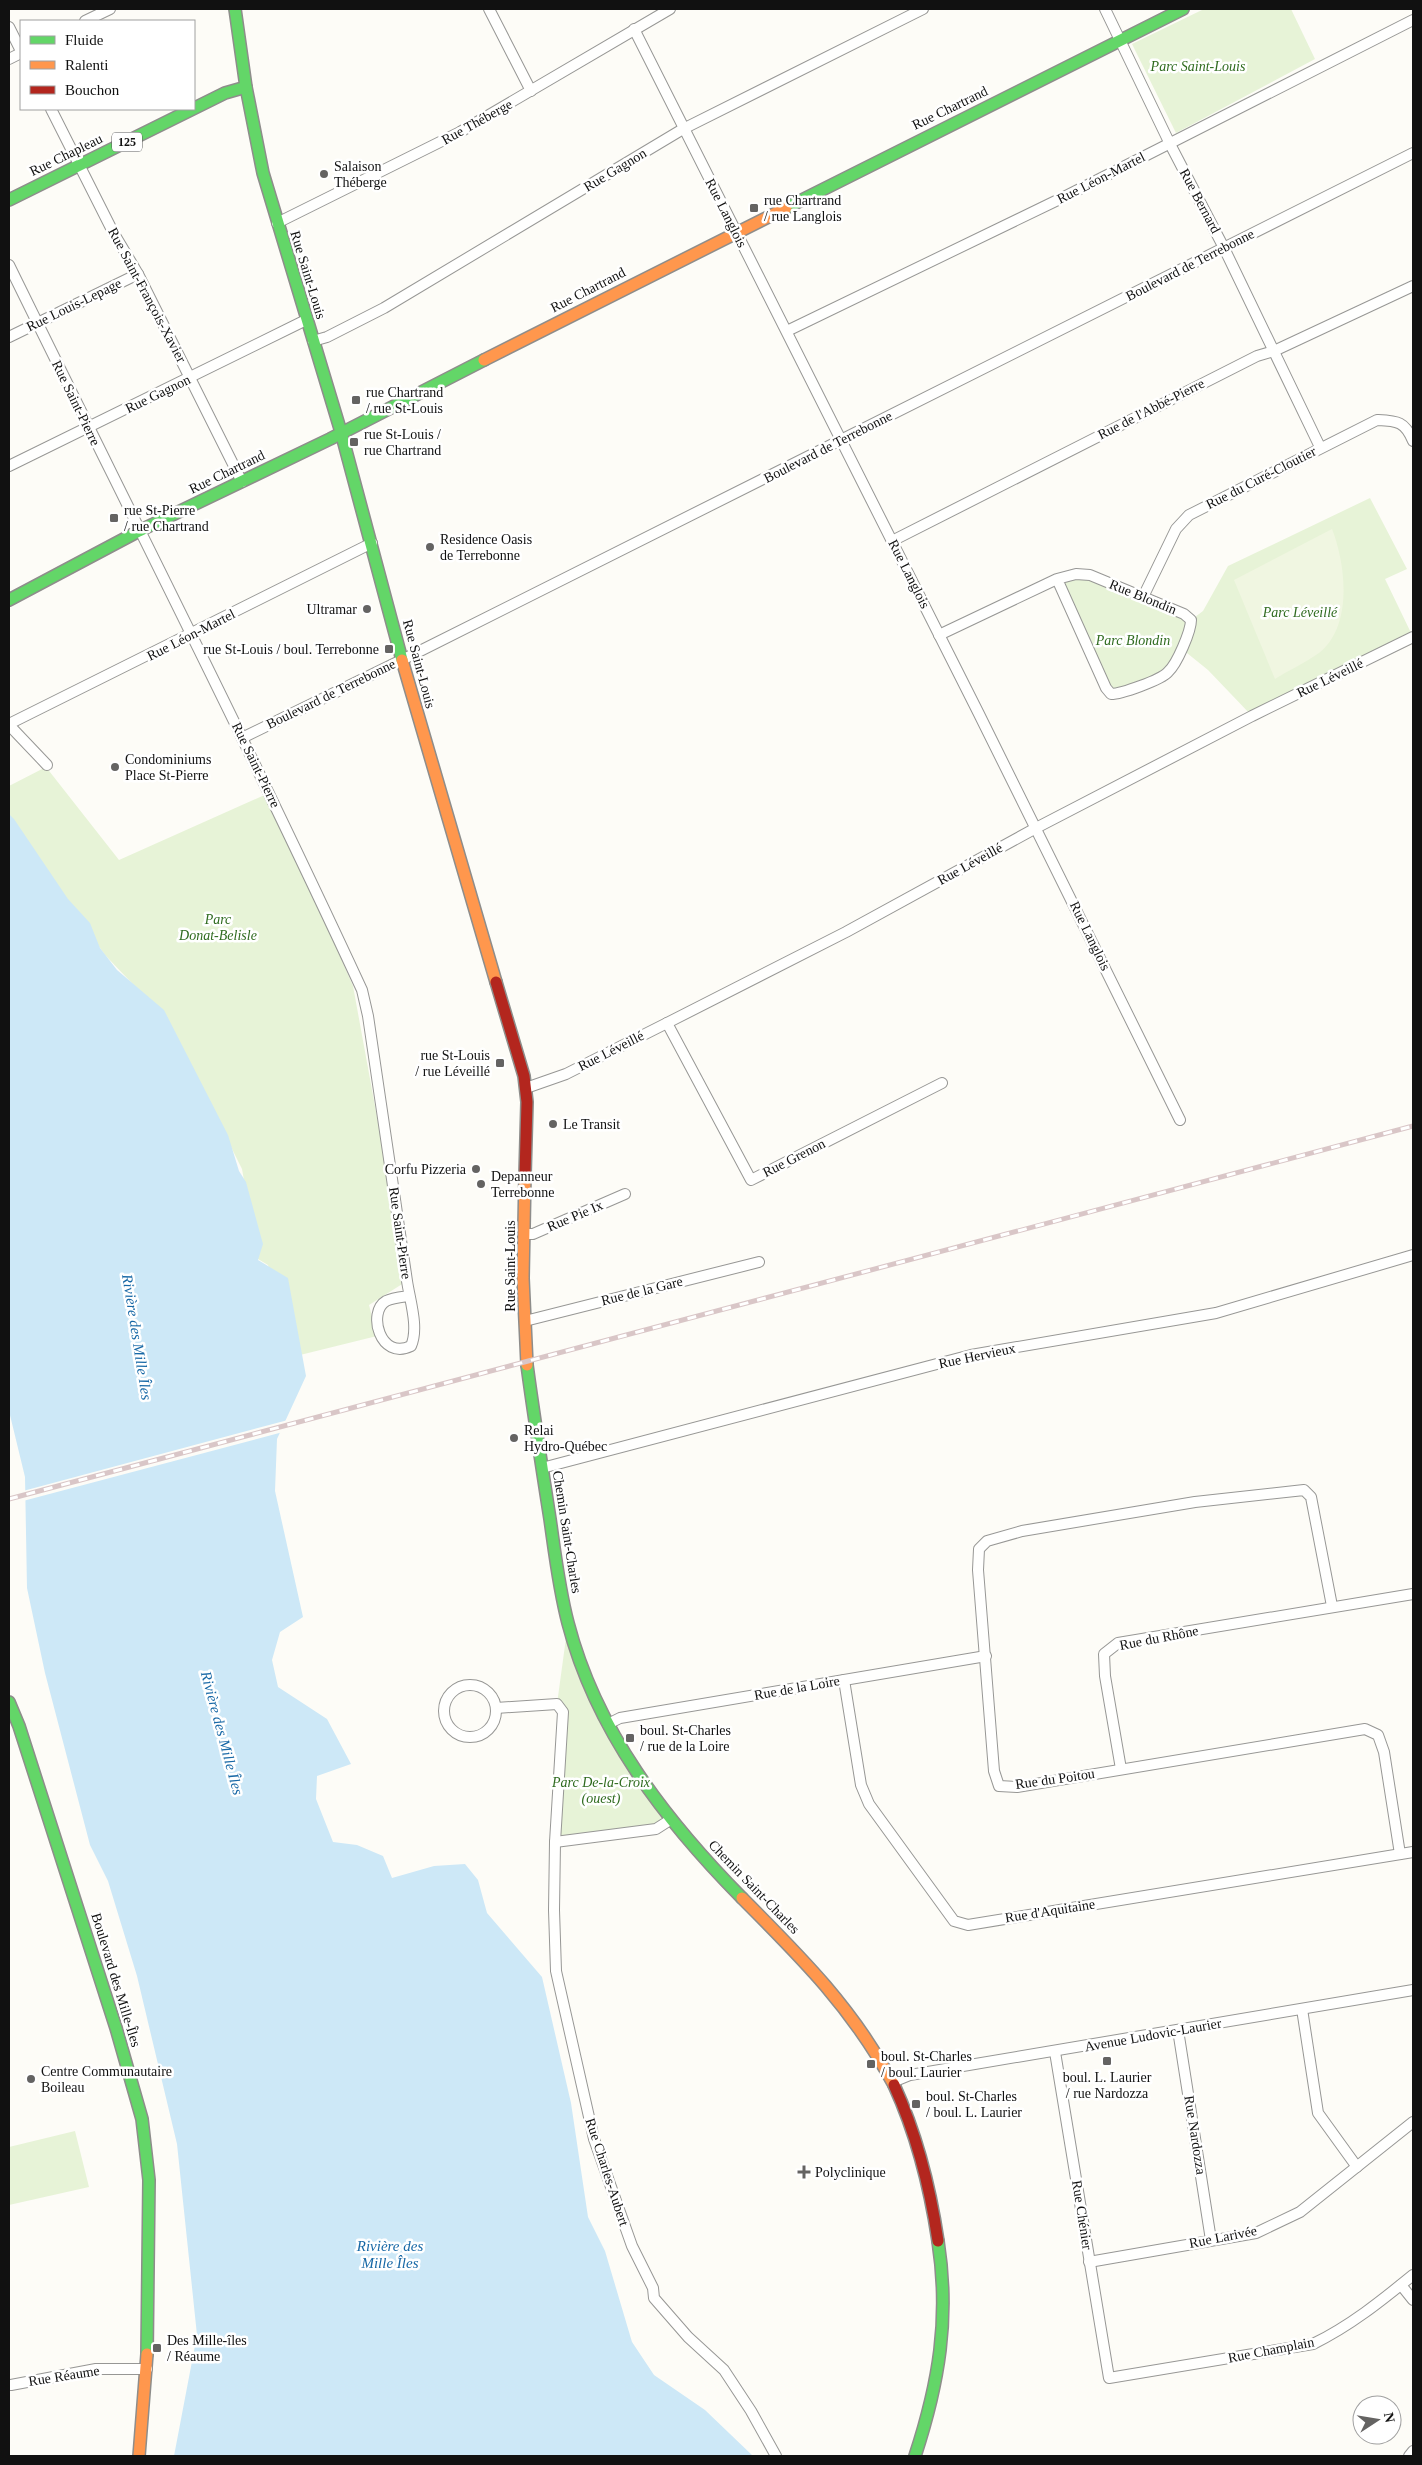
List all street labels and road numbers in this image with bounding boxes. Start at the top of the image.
street label: Rue Chartrand [910,83,990,133]
street label: Rue Théberge [439,96,515,148]
street label: Rue Chapleau [27,131,105,179]
road number: 125 [112,132,142,152]
street label: Rue Gagnon [581,145,649,195]
street label: Rue Léon-Martel [1054,149,1148,207]
street label: Rue Bernard [1177,166,1223,236]
street label: Rue Langlois [702,176,750,250]
street label: Rue Saint-François-Xavier [105,225,189,365]
street label: Boulevard de Terrebonne [1123,226,1257,304]
street label: Rue Saint-Louis [287,229,329,321]
street label: Rue Chartrand [548,265,628,315]
street label: Rue Louis-Lepage [24,276,124,334]
street label: Rue Saint-Pierre [49,358,103,448]
street label: Rue Gagnon [123,372,193,416]
street label: Rue de l'Abbé-Pierre [1095,376,1207,442]
street label: Boulevard de Terrebonne [761,408,895,486]
street label: Rue du Curé-Cloutier [1204,444,1319,512]
street label: Rue Chartrand [187,447,267,497]
street label: Rue Langlois [885,537,933,611]
street label: Rue Blondin [1107,577,1179,617]
street label: Rue Léon-Martel [144,606,238,664]
street label: Rue Saint-Louis [400,618,438,710]
street label: Rue Léveillé [1294,655,1366,701]
street label: Boulevard de Terrebonne [264,656,398,732]
street label: Rue Saint-Pierre [229,720,283,810]
street label: Rue Léveillé [935,840,1005,888]
street label: Rue Langlois [1067,899,1113,973]
street label: Rue Léveillé [576,1028,646,1074]
street label: Rue Grenon [760,1136,828,1180]
street label: Rue Saint-Pierre [386,1186,414,1280]
street label: Rue Pie Ix [545,1198,605,1234]
street label: Rue Saint-Louis [503,1220,518,1312]
street label: Rue de la Gare [600,1274,684,1308]
street label: Rue Hervieux [937,1341,1017,1371]
street label: Chemin Saint-Charles [550,1470,584,1594]
street label: Rue du Rhône [1118,1623,1200,1653]
street label: Rue de la Loire [753,1673,841,1703]
street label: Rue du Poitou [1014,1766,1096,1792]
street label: Chemin Saint-Charles [706,1837,802,1937]
street label: Rue d'Aquitaine [1004,1896,1096,1926]
street label: Boulevard des Mille-Îles [88,1911,144,2049]
street label: Avenue Ludovic-Laurier [1083,2016,1223,2054]
street label: Rue Nardozza [1181,2094,1209,2176]
street label: Rue Charles-Aubert [583,2116,632,2228]
street label: Rue Chénier [1069,2179,1095,2251]
street label: Rue Larivée [1188,2223,1258,2251]
street label: Rue Champlain [1227,2334,1315,2366]
street label: Rue Réaume [27,2363,101,2389]

